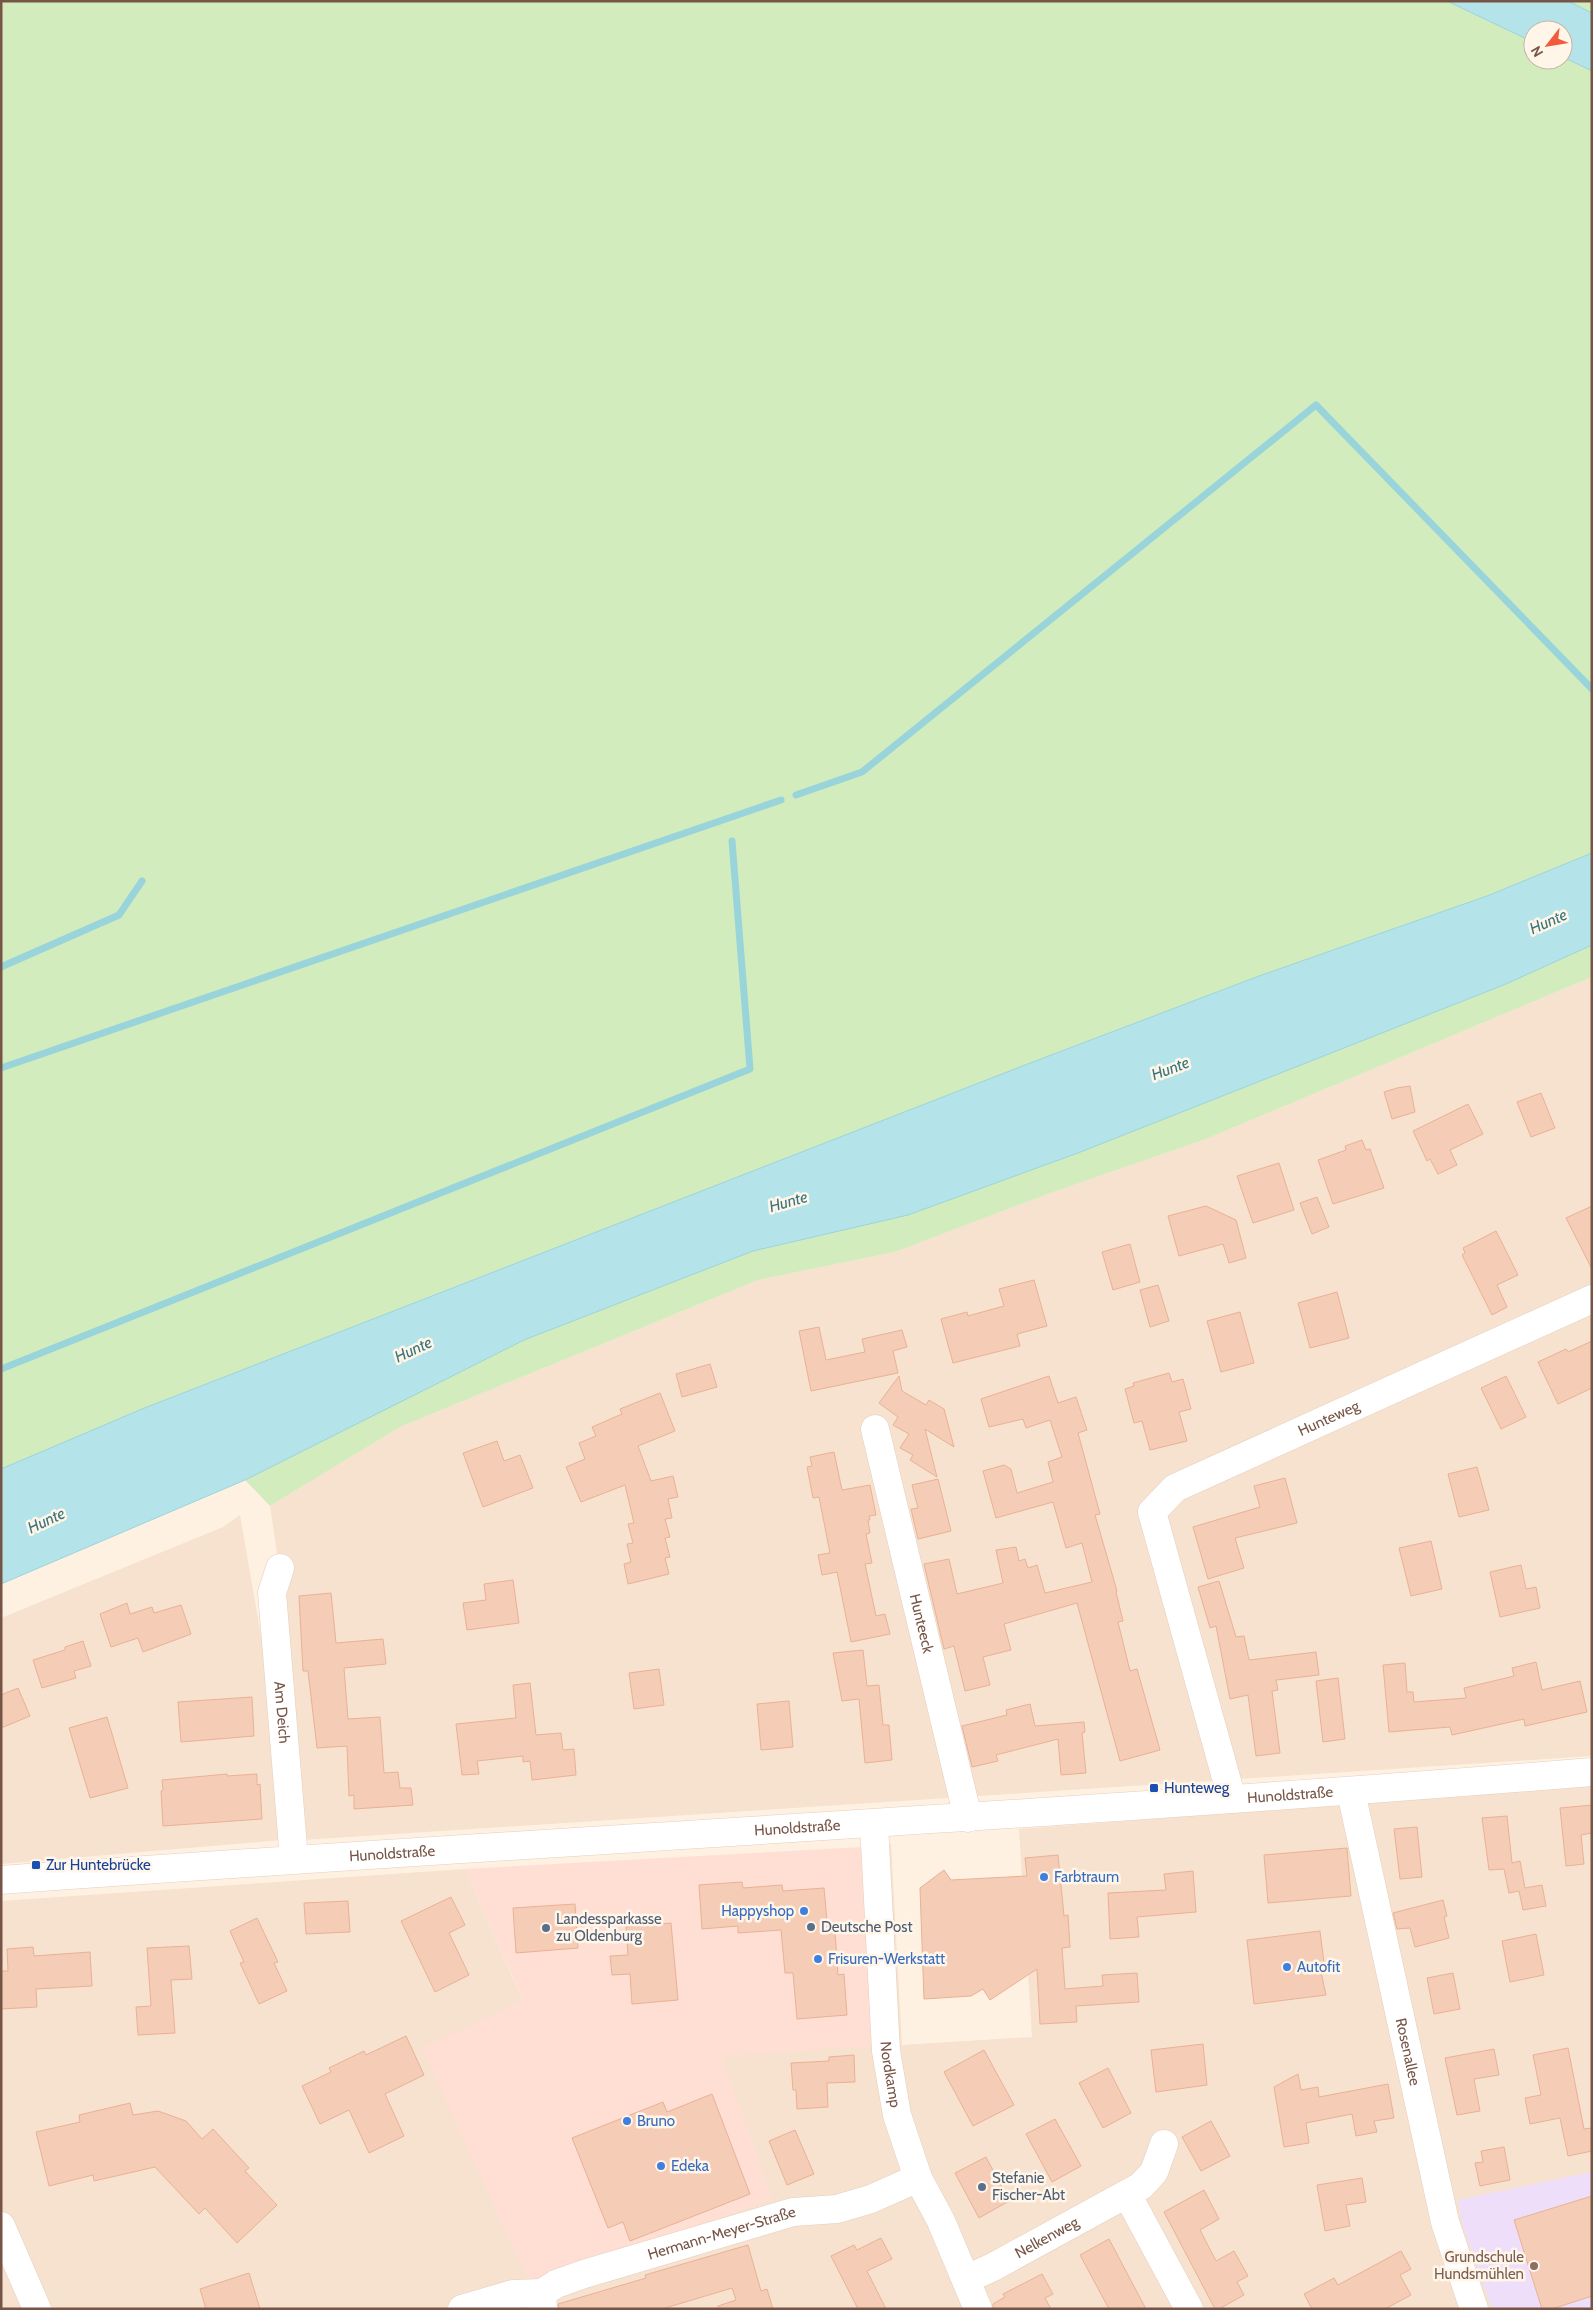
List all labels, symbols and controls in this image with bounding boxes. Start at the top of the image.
north arrow [1523,20,1573,70]
text: N [1527,43,1547,61]
water label: Hunte [1527,905,1570,938]
water label: Hunte [1149,1053,1192,1084]
water label: Hunte [767,1187,810,1216]
water label: Hunte [392,1333,435,1366]
street label: Hunteweg [1295,1396,1363,1440]
water label: Hunte [25,1504,68,1537]
street label: Hunteeck [906,1592,937,1655]
street label: Am Deich [270,1680,293,1744]
place label: Hunteweg [1164,1779,1230,1797]
marker: Hunteweg [1148,1782,1160,1794]
street label: Hunoldstraße [1247,1783,1334,1807]
street label: Hunoldstraße [754,1816,841,1840]
street label: Hunoldstraße [349,1842,436,1865]
place label: Zur Huntebrücke [46,1856,151,1874]
marker: Zur Huntebrücke [30,1859,42,1871]
place label: Farbtraum [1054,1868,1119,1886]
marker: Farbtraum [1038,1871,1050,1883]
place label: Happyshop [721,1902,794,1920]
marker: Happyshop [798,1905,810,1917]
place label: Landessparkasse zu Oldenburg [556,1910,662,1945]
place label: Deutsche Post [821,1918,913,1936]
marker: Deutsche Post [805,1921,817,1933]
marker: Landessparkasse zu Oldenburg [540,1922,552,1934]
place label: Frisuren-Werkstatt [828,1950,945,1968]
marker: Frisuren-Werkstatt [812,1953,824,1965]
place label: Autofit [1297,1958,1340,1976]
marker: Autofit [1281,1961,1293,1973]
street label: Rosenallee [1392,2016,1424,2088]
street label: Nordkamp [876,2041,905,2109]
place label: Bruno [637,2112,675,2130]
marker: Bruno [621,2115,633,2127]
place label: Edeka [671,2157,710,2175]
marker: Edeka [655,2160,667,2172]
place label: Stefanie Fischer-Abt [992,2169,1065,2204]
marker: Stefanie Fischer-Abt [976,2181,988,2193]
street label: Hermann-Meyer-Straße [646,2203,798,2264]
street label: Nelkenweg [1012,2213,1082,2262]
place label: Grundschule Hundsmühlen [1434,2248,1524,2283]
marker: Grundschule Hundsmühlen [1528,2260,1540,2272]

